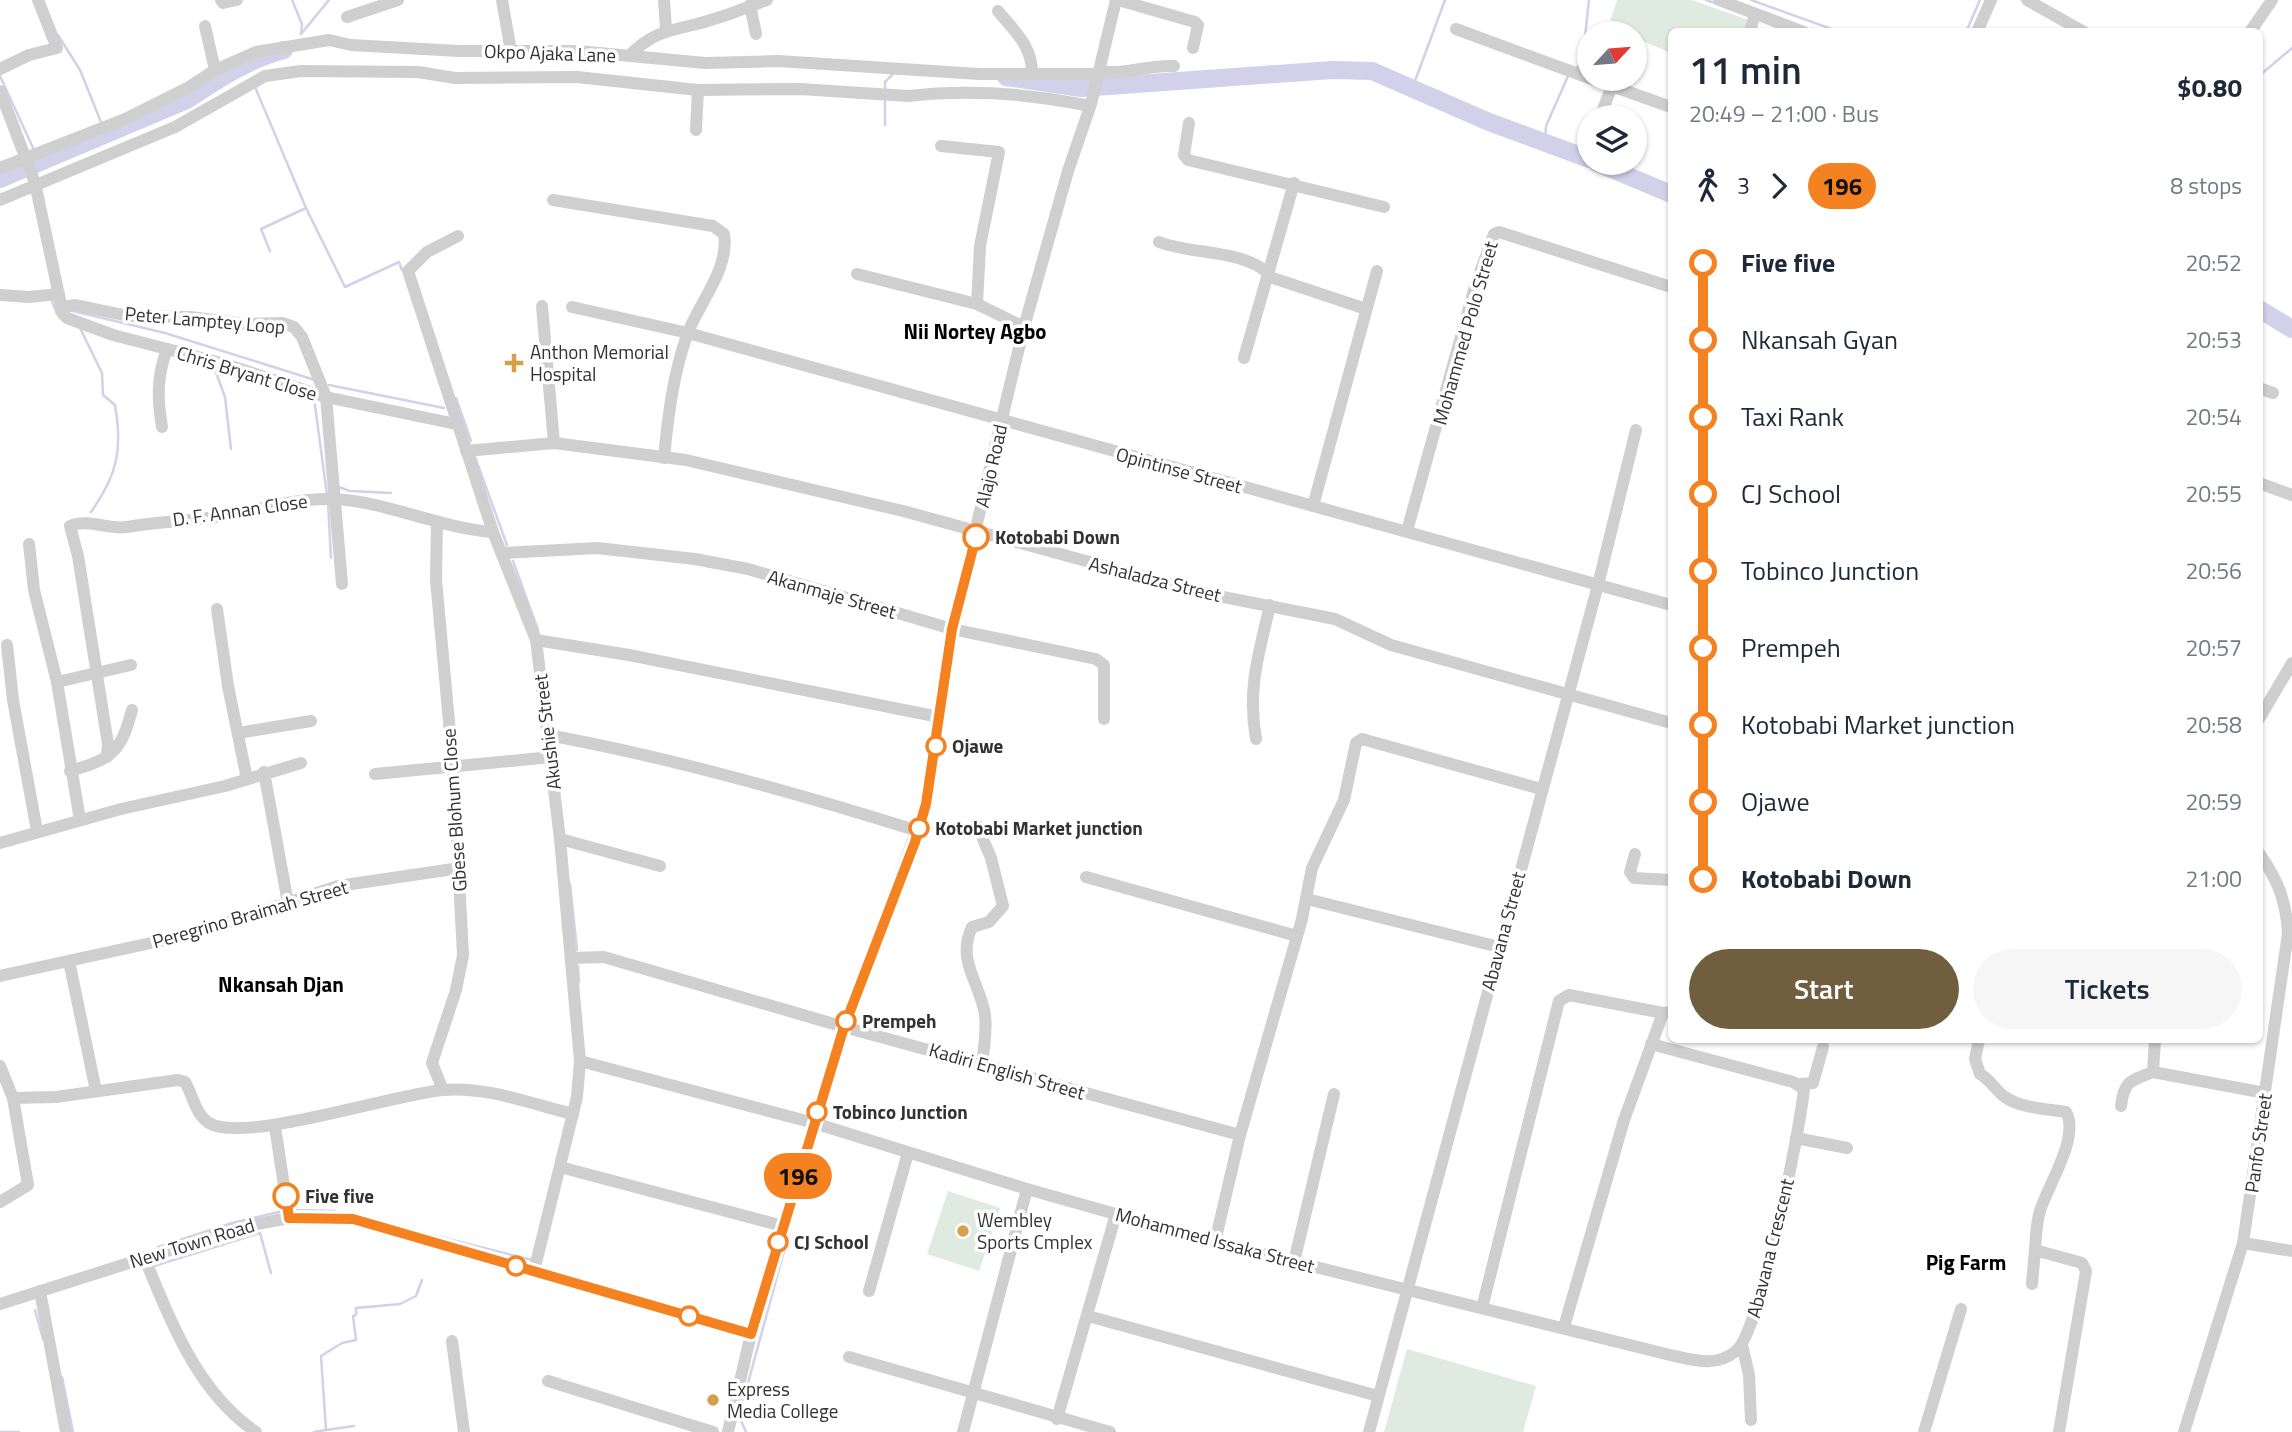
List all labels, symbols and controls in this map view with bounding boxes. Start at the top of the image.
north arrow [1577,21,1647,91]
map controls [1577,21,1647,175]
street label: Okpo Ajaka Lane [484,36,617,69]
text: 11 min [1689,41,1802,99]
text: $0.80 [2177,68,2242,107]
text: 20:49 – 21:00 · Bus [1689,96,1879,131]
button: layers [1577,105,1647,175]
icon: walk [1689,167,1727,205]
icon: forward [1760,167,1798,205]
text: 3 [1737,168,1750,203]
text: 196 [1822,168,1862,204]
text: 8 stops [2170,168,2242,203]
street label: Mohammed Polo Street [1424,237,1505,428]
text: Five five [1741,243,1835,282]
text: 20:52 [2185,245,2242,280]
street label: Peter Lamptey Loop [124,298,286,341]
district label: Nii Nortey Agbo [903,315,1047,347]
text: Nkansah Gyan [1741,320,1898,359]
text: 20:53 [2185,322,2242,357]
street label: Chris Bryant Close [173,337,321,408]
place label: Anthon Memorial Hospital [530,337,669,388]
marker: Anthon Memorial Hospital [504,353,524,373]
text: Taxi Rank [1741,397,1844,436]
text: 20:54 [2185,399,2242,434]
street label: Alajo Road [967,421,1014,510]
street label: Opintinse Street [1113,439,1246,500]
text: CJ School [1741,474,1841,513]
text: 20:55 [2185,476,2242,511]
street label: D. F. Annan Close [171,486,309,533]
place label: Kotobabi Down [995,522,1120,551]
marker: Kotobabi Down [963,524,989,550]
street label: Ashaladza Street [1086,548,1225,609]
text: Tobinco Junction [1741,551,1919,590]
text: 20:56 [2185,553,2242,588]
street label: Akanmaje Street [764,561,900,626]
text: Prempeh [1741,628,1841,667]
text: 20:57 [2185,630,2242,665]
street label: Akushie Street [525,672,568,792]
text: Kotobabi Market junction [1741,705,2015,744]
text: 20:58 [2185,707,2242,742]
street label: Gbese Blohum Close [433,727,474,893]
place label: Ojawe [952,731,1004,760]
marker: Ojawe [926,736,946,756]
text: Ojawe [1741,782,1810,821]
text: 20:59 [2185,784,2242,819]
place label: Kotobabi Market junction [935,813,1143,842]
marker: Kotobabi Market junction [909,818,929,838]
text: Kotobabi Down [1741,859,1912,898]
text: 21:00 [2185,861,2242,896]
street label: Abavana Street [1473,868,1532,994]
street label: Peregrino Braimah Street [149,872,351,955]
button: Start [1689,949,1959,1029]
button: Tickets [1973,949,2242,1029]
district label: Nkansah Djan [218,968,344,1000]
place label: Prempeh [862,1006,936,1035]
marker: Prempeh [836,1011,856,1031]
street label: Kadiri English Street [926,1034,1089,1107]
street label: Panfo Street [2236,1091,2279,1195]
place label: Tobinco Junction [833,1097,968,1126]
marker: Tobinco Junction [807,1102,827,1122]
line badge: 196 [758,1153,838,1199]
text: 196 [778,1158,818,1194]
street label: Abavana Crescent [1738,1175,1801,1321]
place label: Five five [305,1181,374,1210]
marker: Five five [273,1183,299,1209]
street label: Mohammed Issaka Street [1112,1199,1318,1280]
place label: Wembley Sports Cmplex [977,1205,1093,1256]
street label: New Town Road [126,1210,258,1275]
marker: Wembley Sports Cmplex [955,1223,971,1239]
place label: CJ School [794,1227,869,1256]
marker: CJ School [768,1232,788,1252]
district label: Pig Farm [1926,1246,2006,1278]
unlabelled marker [506,1256,526,1276]
unlabelled marker [679,1306,699,1326]
place label: Express Media College [727,1374,838,1425]
marker: Express Media College [705,1392,721,1408]

